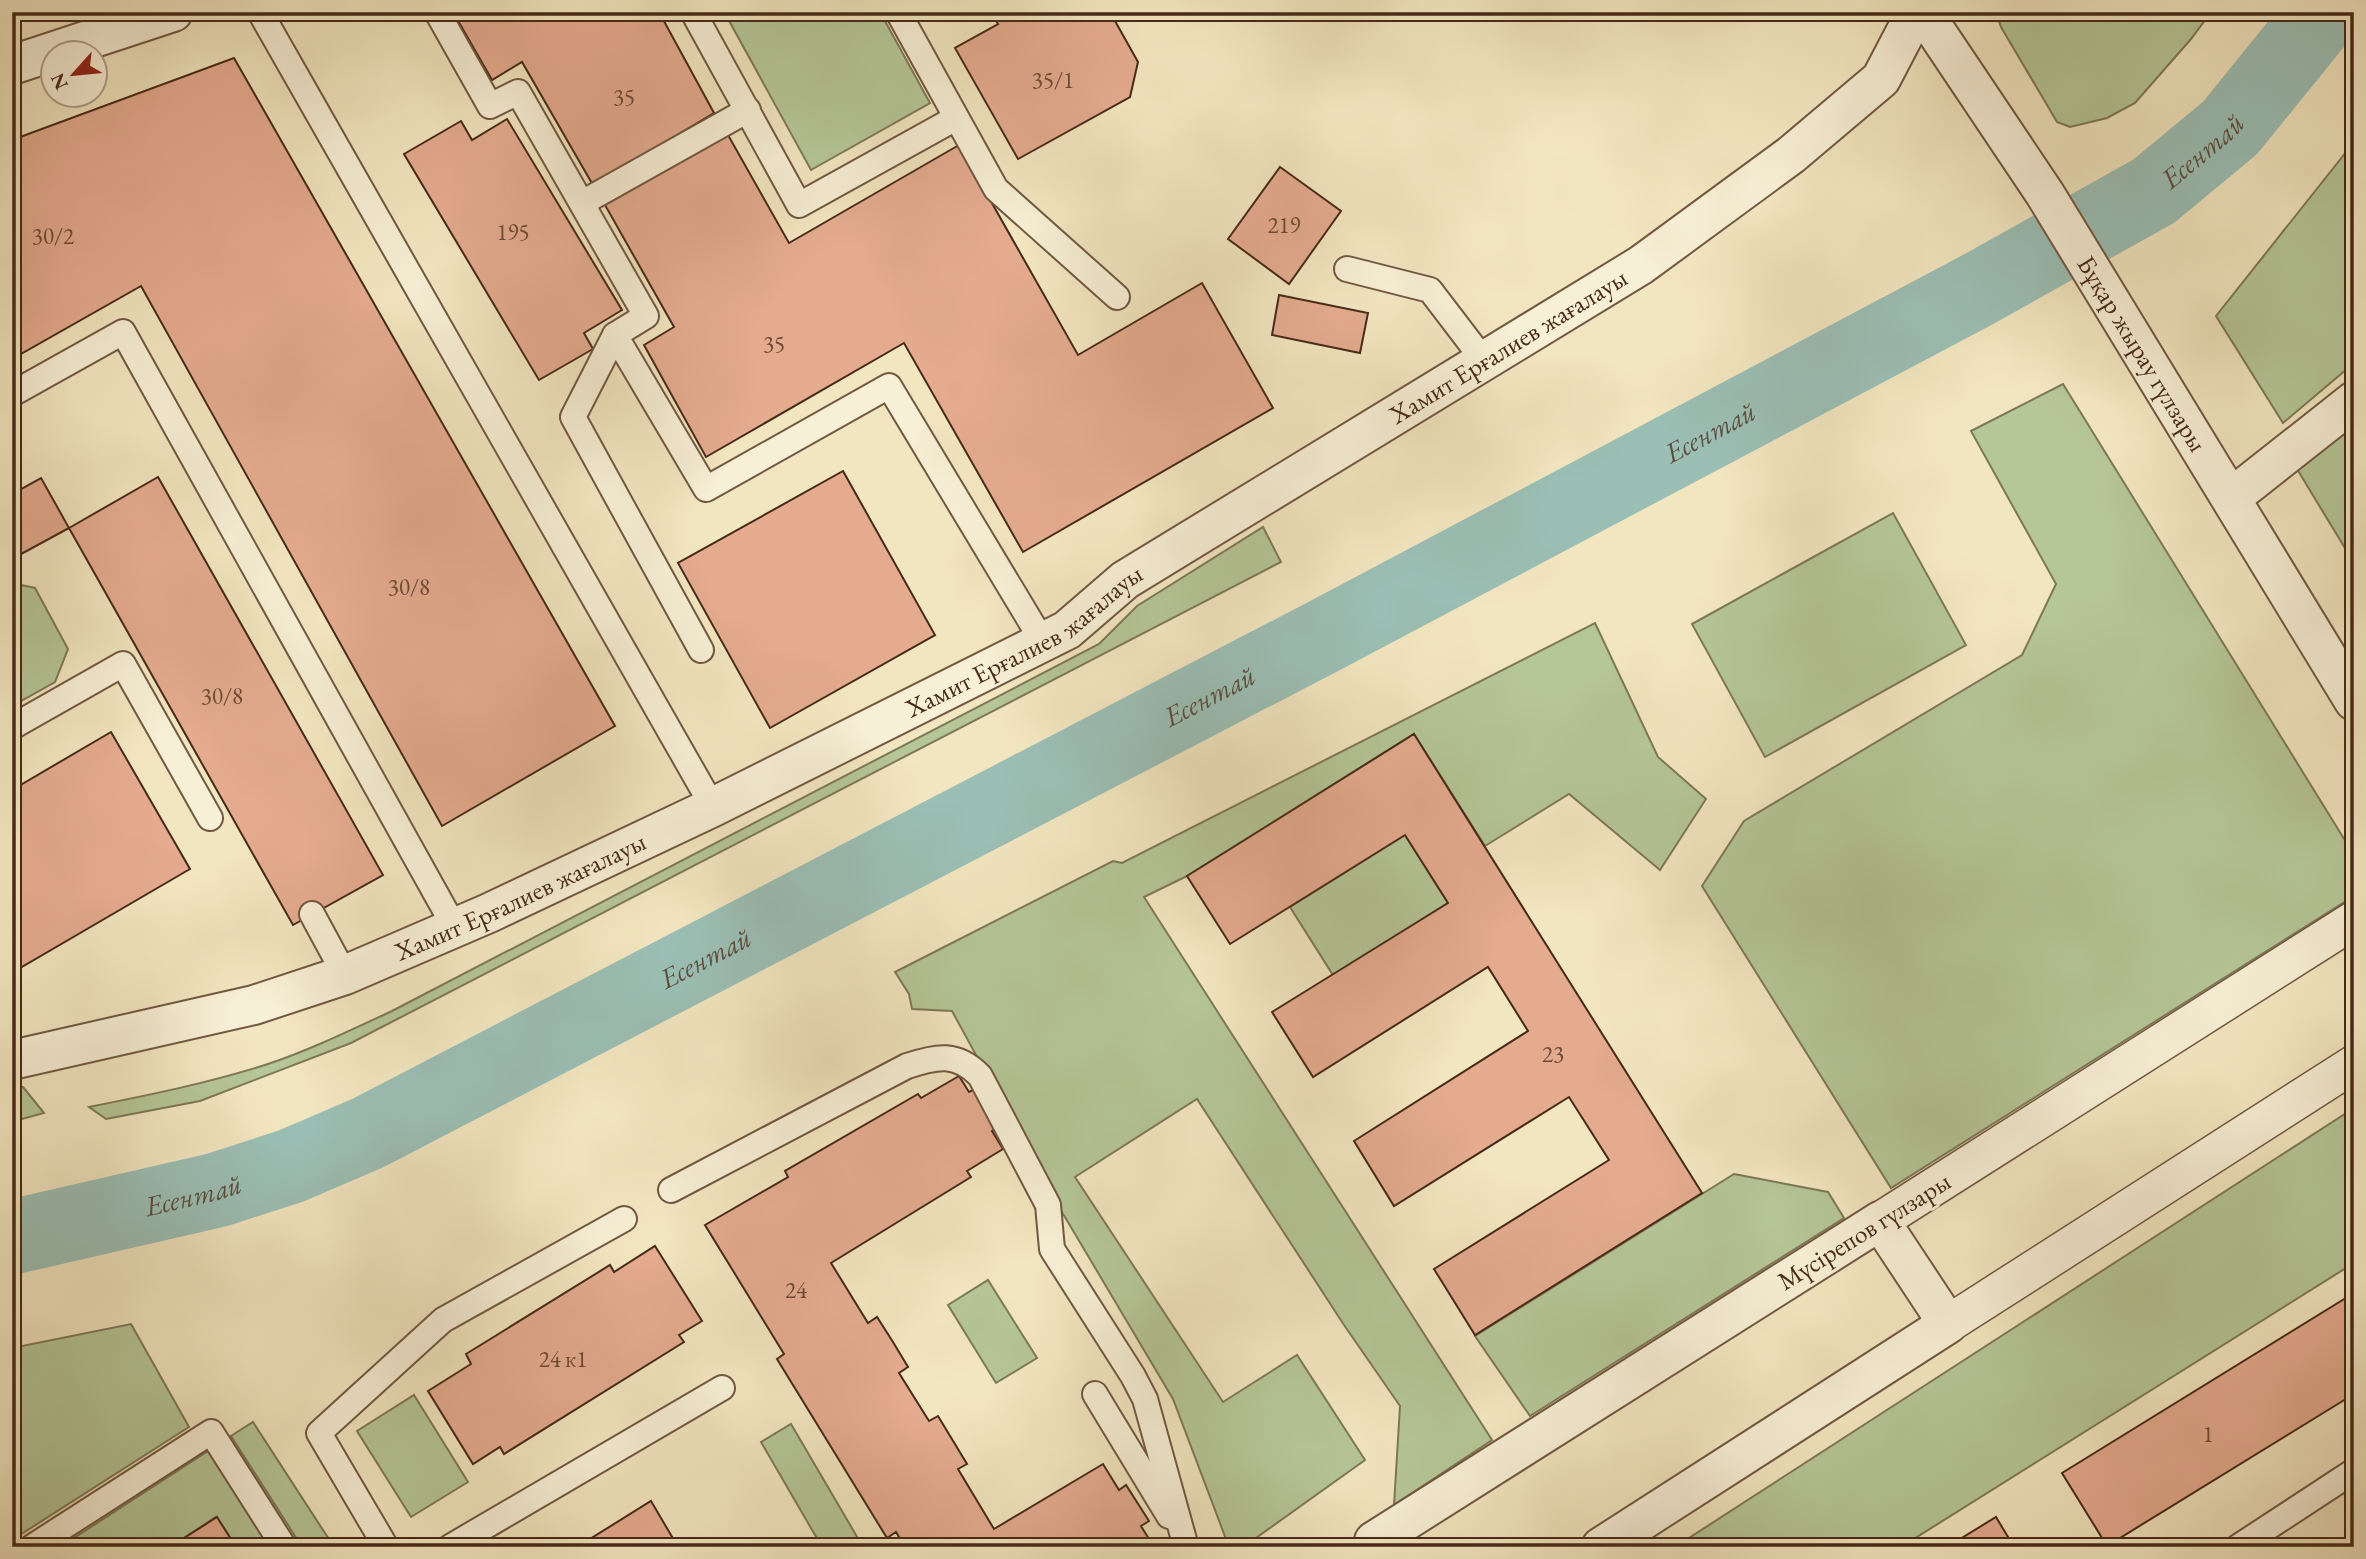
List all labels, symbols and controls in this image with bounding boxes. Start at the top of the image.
north arrow [38,38,108,108]
house number: 35/1 [1032,65,1074,95]
text: N [44,68,74,94]
house number: 35 [613,82,635,112]
water label: Есентай [2152,106,2252,197]
house number: 219 [1267,210,1301,240]
house number: 195 [496,217,530,247]
house number: 30/2 [32,221,74,251]
street label: Бұқар жырау гүлзары [2070,249,2215,458]
street label: Хамит Ерғалиев жағалауы [1382,260,1634,432]
house number: 35 [763,329,785,359]
water label: Есентай [1657,393,1762,471]
street label: Хамит Ерғалиев жағалауы [899,556,1149,726]
house number: 30/8 [388,572,430,602]
water label: Есентай [1156,657,1261,735]
house number: 30/8 [201,681,243,711]
street label: Хамит Ерғалиев жағалауы [388,824,651,969]
water label: Есентай [653,919,757,997]
house number: 23 [1542,1039,1564,1069]
street label: Мүсірепов гүлзары [1771,1164,1957,1298]
water label: Есентай [140,1165,246,1224]
house number: 24 [785,1275,808,1305]
house number: 24 к1 [539,1344,587,1374]
house number: 1 [2202,1419,2214,1449]

